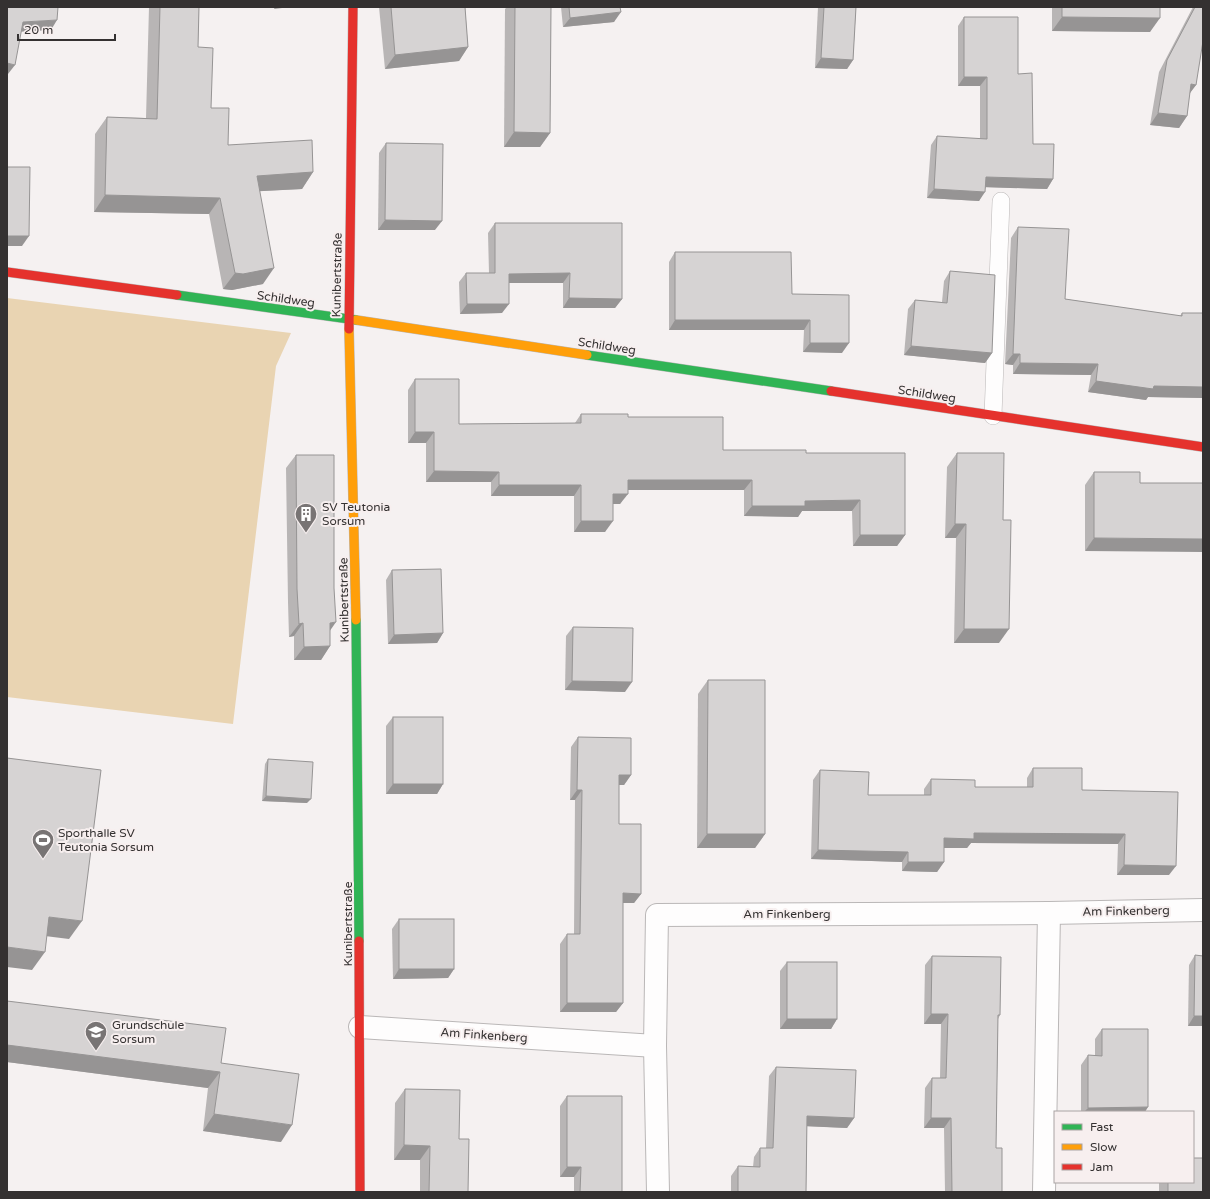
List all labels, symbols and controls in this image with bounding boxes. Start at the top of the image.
scale bar [18,16,115,42]
text: 20 m [24,23,53,37]
street label: Kunibertstraße [329,232,345,318]
street label: Schildweg [256,288,316,310]
street label: Schildweg [577,335,637,357]
street label: Schildweg [897,383,957,405]
place label: SV Teutonia Sorsum [322,500,390,528]
building icon: SV Teutonia Sorsum [293,501,319,534]
street label: Kunibertstraße [336,557,352,643]
place label: Sporthalle SV Teutonia Sorsum [58,826,154,854]
sports icon: Sporthalle SV Teutonia Sorsum [30,827,56,860]
street label: Kunibertstraße [341,881,355,966]
street label: Am Finkenberg [1082,903,1170,919]
street label: Am Finkenberg [743,907,831,921]
place label: Grundschule Sorsum [112,1018,185,1046]
school or university icon: Grundschule Sorsum [83,1019,109,1052]
street label: Am Finkenberg [440,1025,528,1045]
legend [1054,1111,1194,1183]
text: Fast [1090,1120,1114,1134]
text: Slow [1090,1140,1117,1154]
text: Jam [1090,1160,1113,1174]

